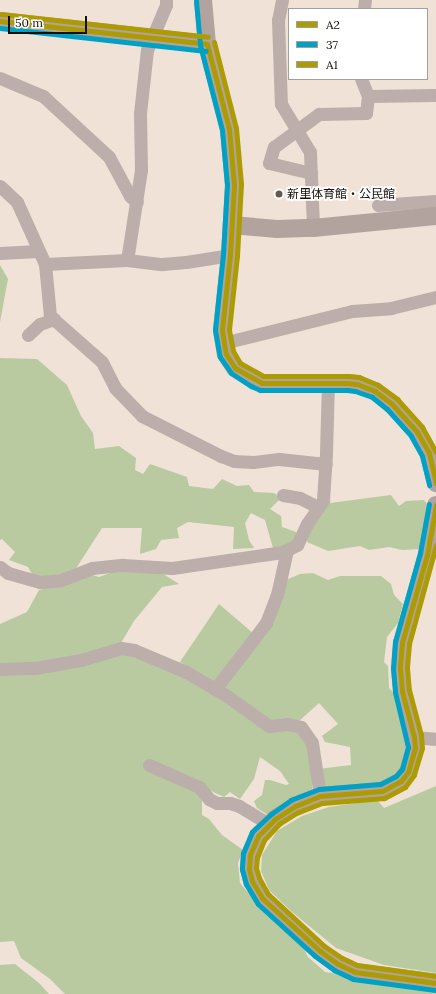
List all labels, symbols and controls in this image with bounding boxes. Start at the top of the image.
scale bar [10,8,89,34]
legend [288,8,428,80]
text: 50 m [15,15,43,30]
text: A2 [326,17,340,32]
text: 37 [326,37,338,52]
text: A1 [326,57,338,72]
place label: 新里体育館・公民館 [287,187,395,201]
marker: 新里体育館・公民館 [274,189,284,199]

